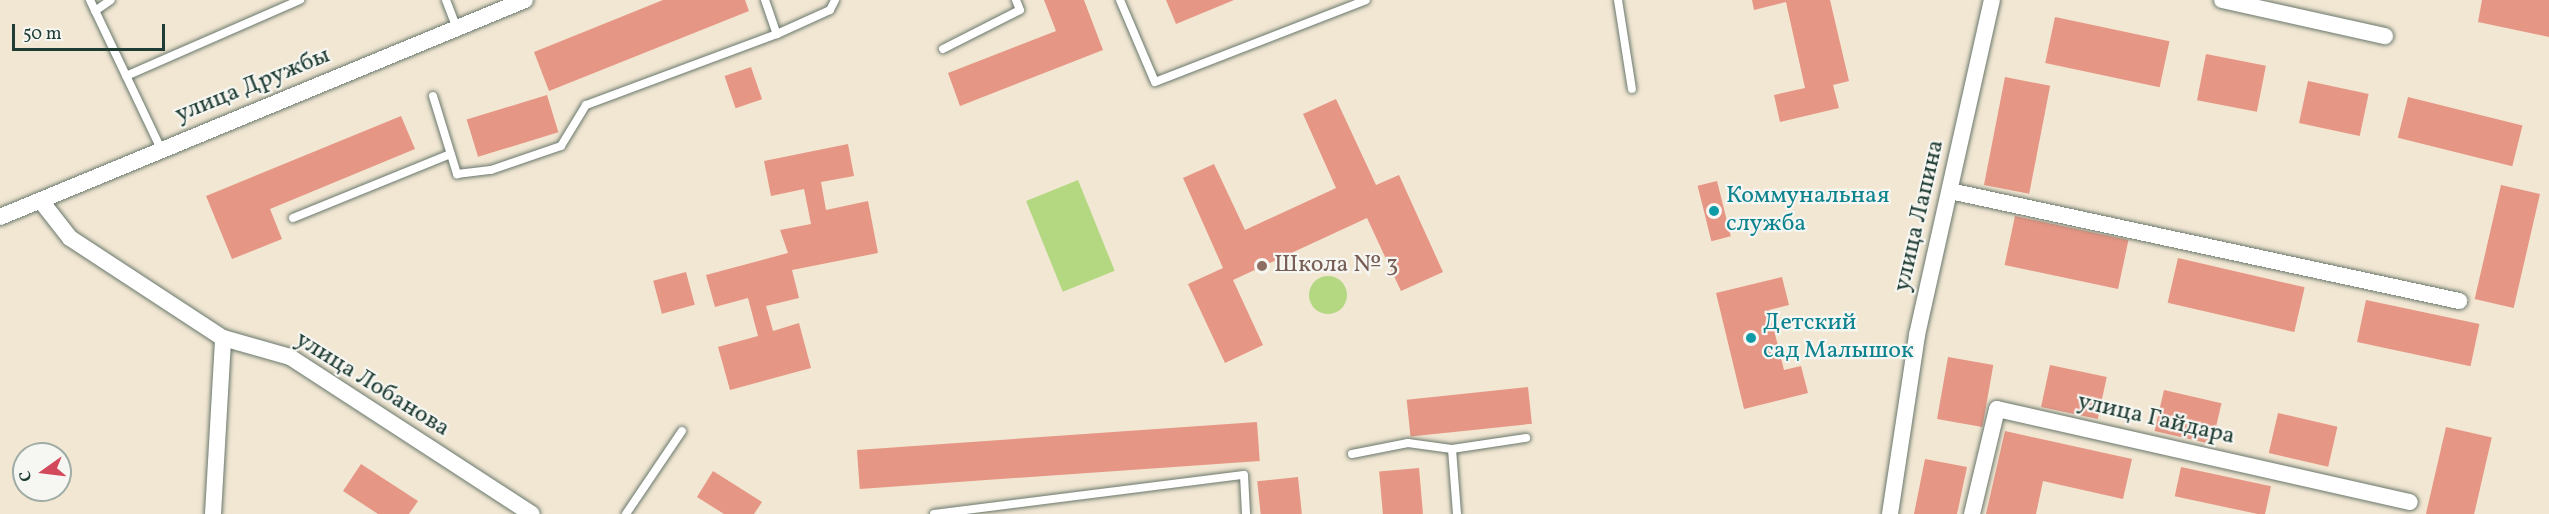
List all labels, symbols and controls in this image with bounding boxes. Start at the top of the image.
scale bar [15,12,168,50]
text: 50 m [23,22,62,47]
street label: улица Дружбы [171,42,335,130]
street label: улица Лапина [1889,137,1951,295]
place label: Коммунальная служба [1726,183,1889,239]
marker: Коммунальная служба [1707,204,1721,218]
place label: Школа № 3 [1274,252,1398,280]
marker: Школа № 3 [1255,259,1269,273]
place label: Детский сад Малышок [1763,310,1914,366]
street label: улица Лобанова [289,326,455,444]
marker: Детский сад Малышок [1744,331,1758,345]
street label: улица Гайдара [2074,388,2238,452]
north arrow [12,442,72,502]
text: С [15,468,38,484]

